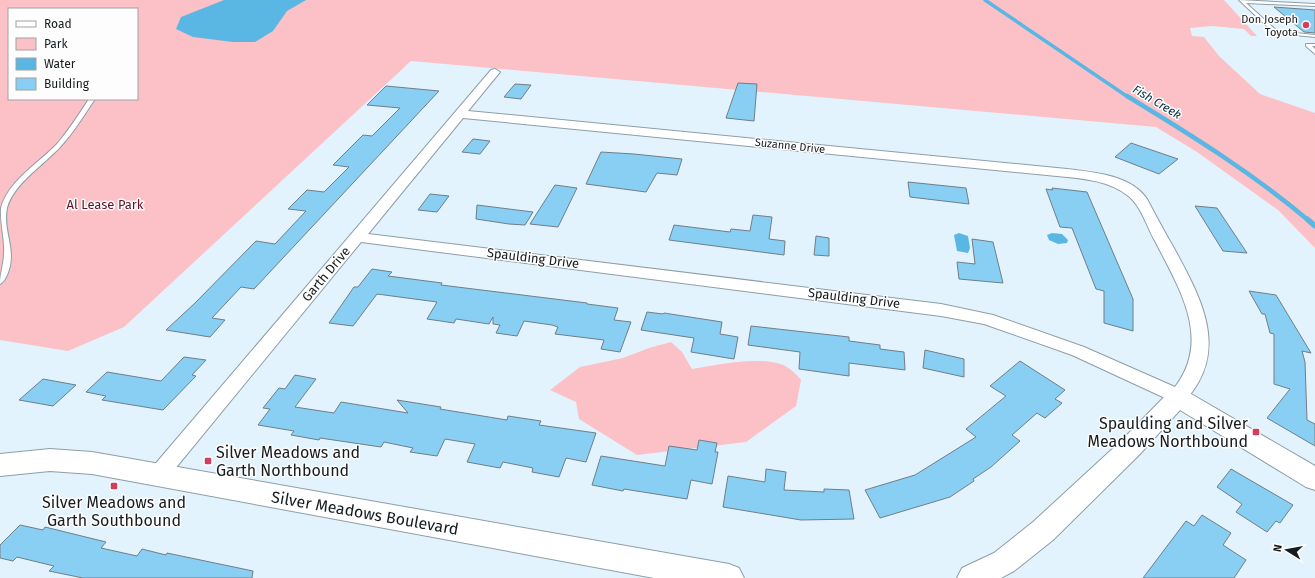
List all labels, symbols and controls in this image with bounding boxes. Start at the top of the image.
legend [8,8,138,100]
place label: Don Joseph Toyota [1241,13,1298,39]
text: Road [44,17,72,31]
marker: Don Joseph Toyota [1301,20,1311,30]
text: Park [44,37,68,51]
text: Water [44,57,76,71]
text: Building [44,77,90,91]
water label: Fish Creek [1130,82,1184,122]
street label: Suzanne Drive [754,136,826,156]
park label: Al Lease Park [67,197,144,212]
street label: Garth Drive [299,244,353,304]
street label: Spaulding Drive [486,245,580,271]
street label: Spaulding Drive [807,285,901,311]
place label: Spaulding and Silver Meadows Northbound [1087,414,1249,451]
marker: Spaulding and Silver Meadows Northbound [1251,427,1261,437]
place label: Silver Meadows and Garth Northbound [216,443,360,480]
marker: Silver Meadows and Garth Northbound [203,456,213,466]
marker: Silver Meadows and Garth Southbound [109,481,119,491]
street label: Silver Meadows Boulevard [270,487,460,539]
place label: Silver Meadows and Garth Southbound [42,493,186,530]
north arrow [1267,530,1307,570]
text: N [1271,543,1285,553]

